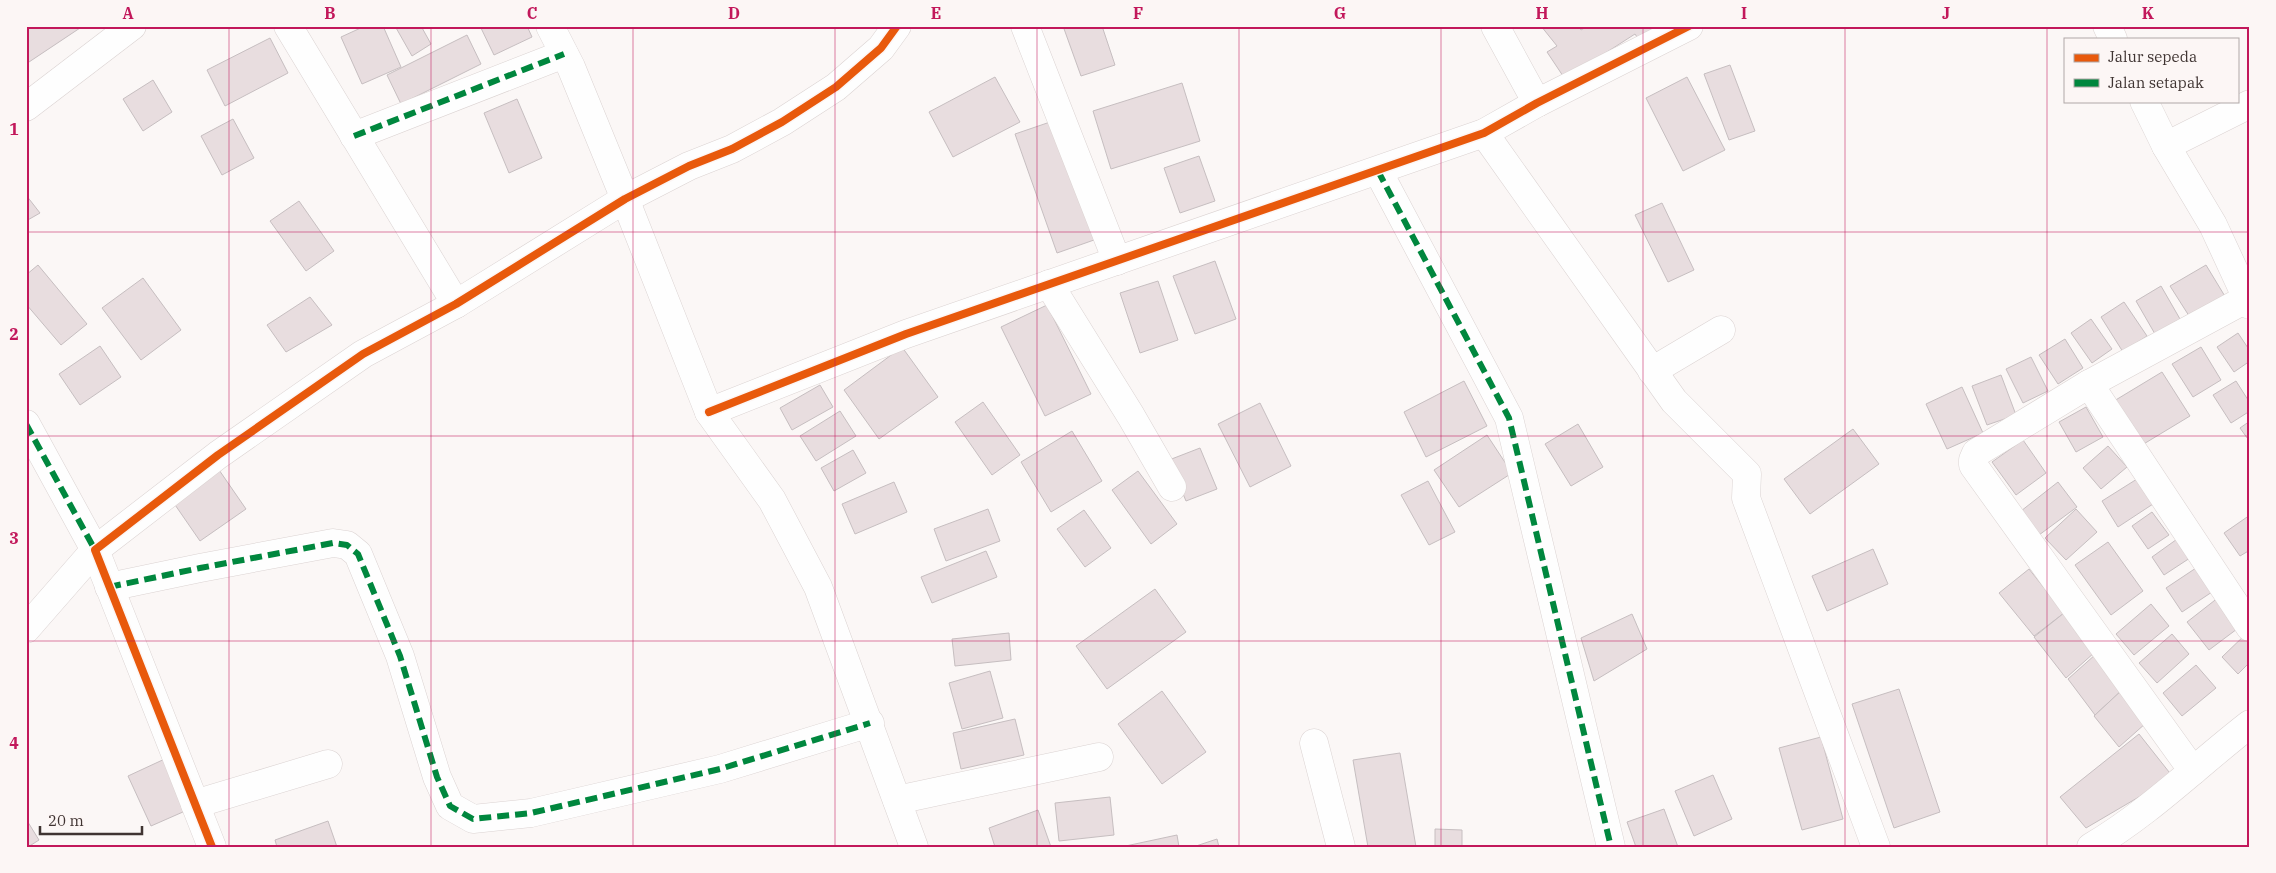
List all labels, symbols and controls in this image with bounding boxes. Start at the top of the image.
text: A [122,3,134,23]
text: B [324,3,336,23]
text: C [527,3,537,23]
text: D [728,3,740,23]
text: E [931,3,941,23]
text: F [1133,3,1143,23]
text: G [1334,3,1346,23]
text: H [1536,3,1549,23]
text: I [1741,3,1747,23]
text: J [1942,3,1950,23]
text: K [2142,3,2155,23]
legend [2064,38,2238,102]
text: Jalur sepeda [2108,47,2197,66]
text: Jalan setapak [2108,73,2204,92]
text: 1 [9,119,19,139]
text: 2 [9,324,19,344]
text: 3 [9,528,19,548]
text: 4 [9,733,19,753]
scale bar [40,803,142,835]
text: 20 m [48,811,84,830]

